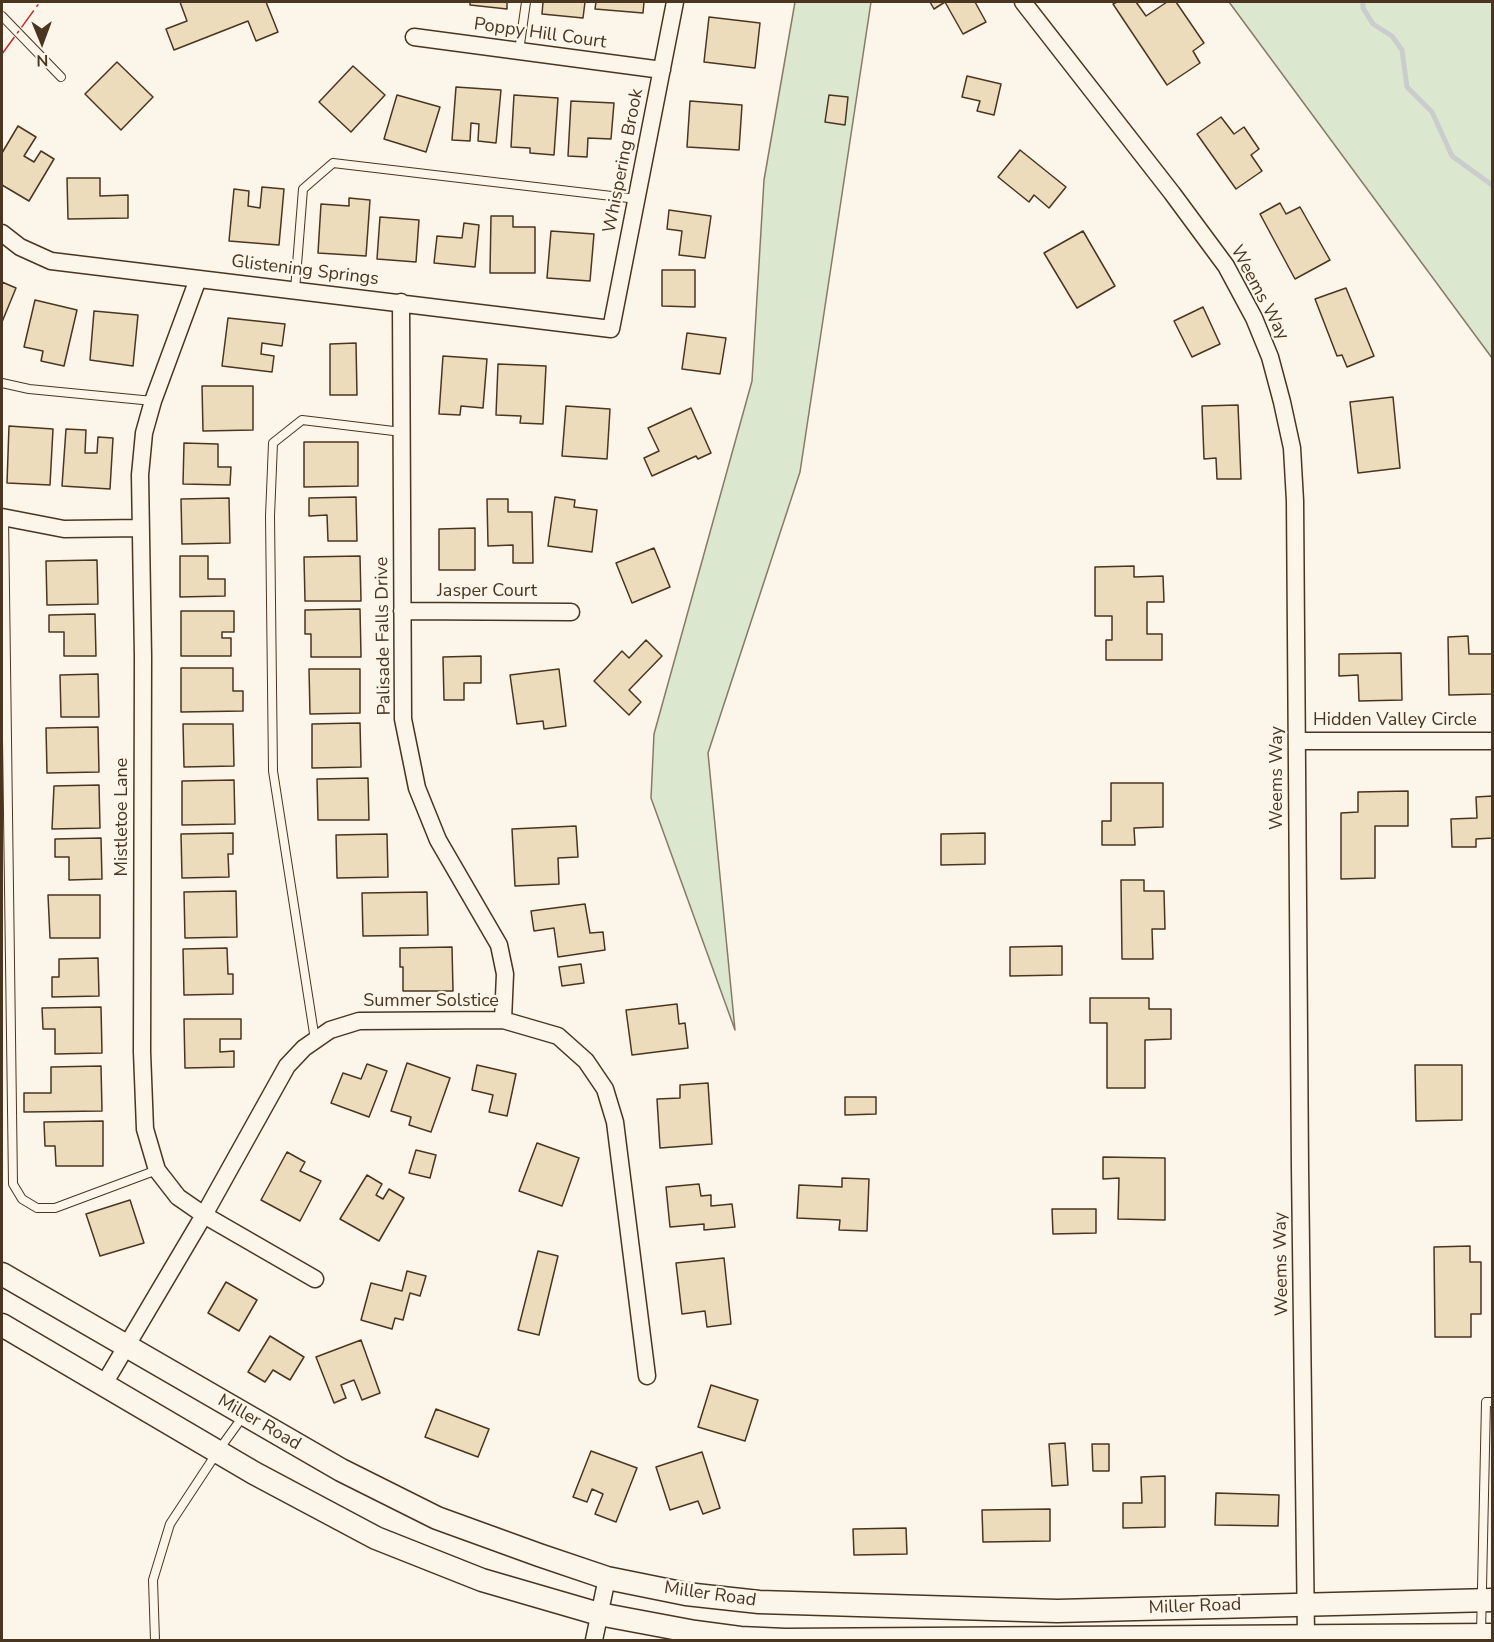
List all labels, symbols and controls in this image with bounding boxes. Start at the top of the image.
north arrow [12,12,72,72]
street label: Poppy Hill Court [472,14,608,54]
text: N [36,49,48,71]
street label: Whispering Brook [599,87,649,235]
street label: Weems Way [1225,242,1293,344]
street label: Glistening Springs [230,251,380,291]
street label: Palisade Falls Drive [372,557,396,715]
street label: Jasper Court [437,581,537,603]
street label: Hidden Valley Circle [1313,710,1477,732]
street label: Weems Way [1267,726,1289,830]
street label: Mistletoe Lane [112,758,134,876]
street label: Summer Solstice [363,991,499,1013]
street label: Weems Way [1270,1212,1294,1316]
street label: Miller Road [213,1390,305,1456]
street label: Miller Road [663,1578,757,1612]
street label: Miller Road [1148,1595,1242,1619]

